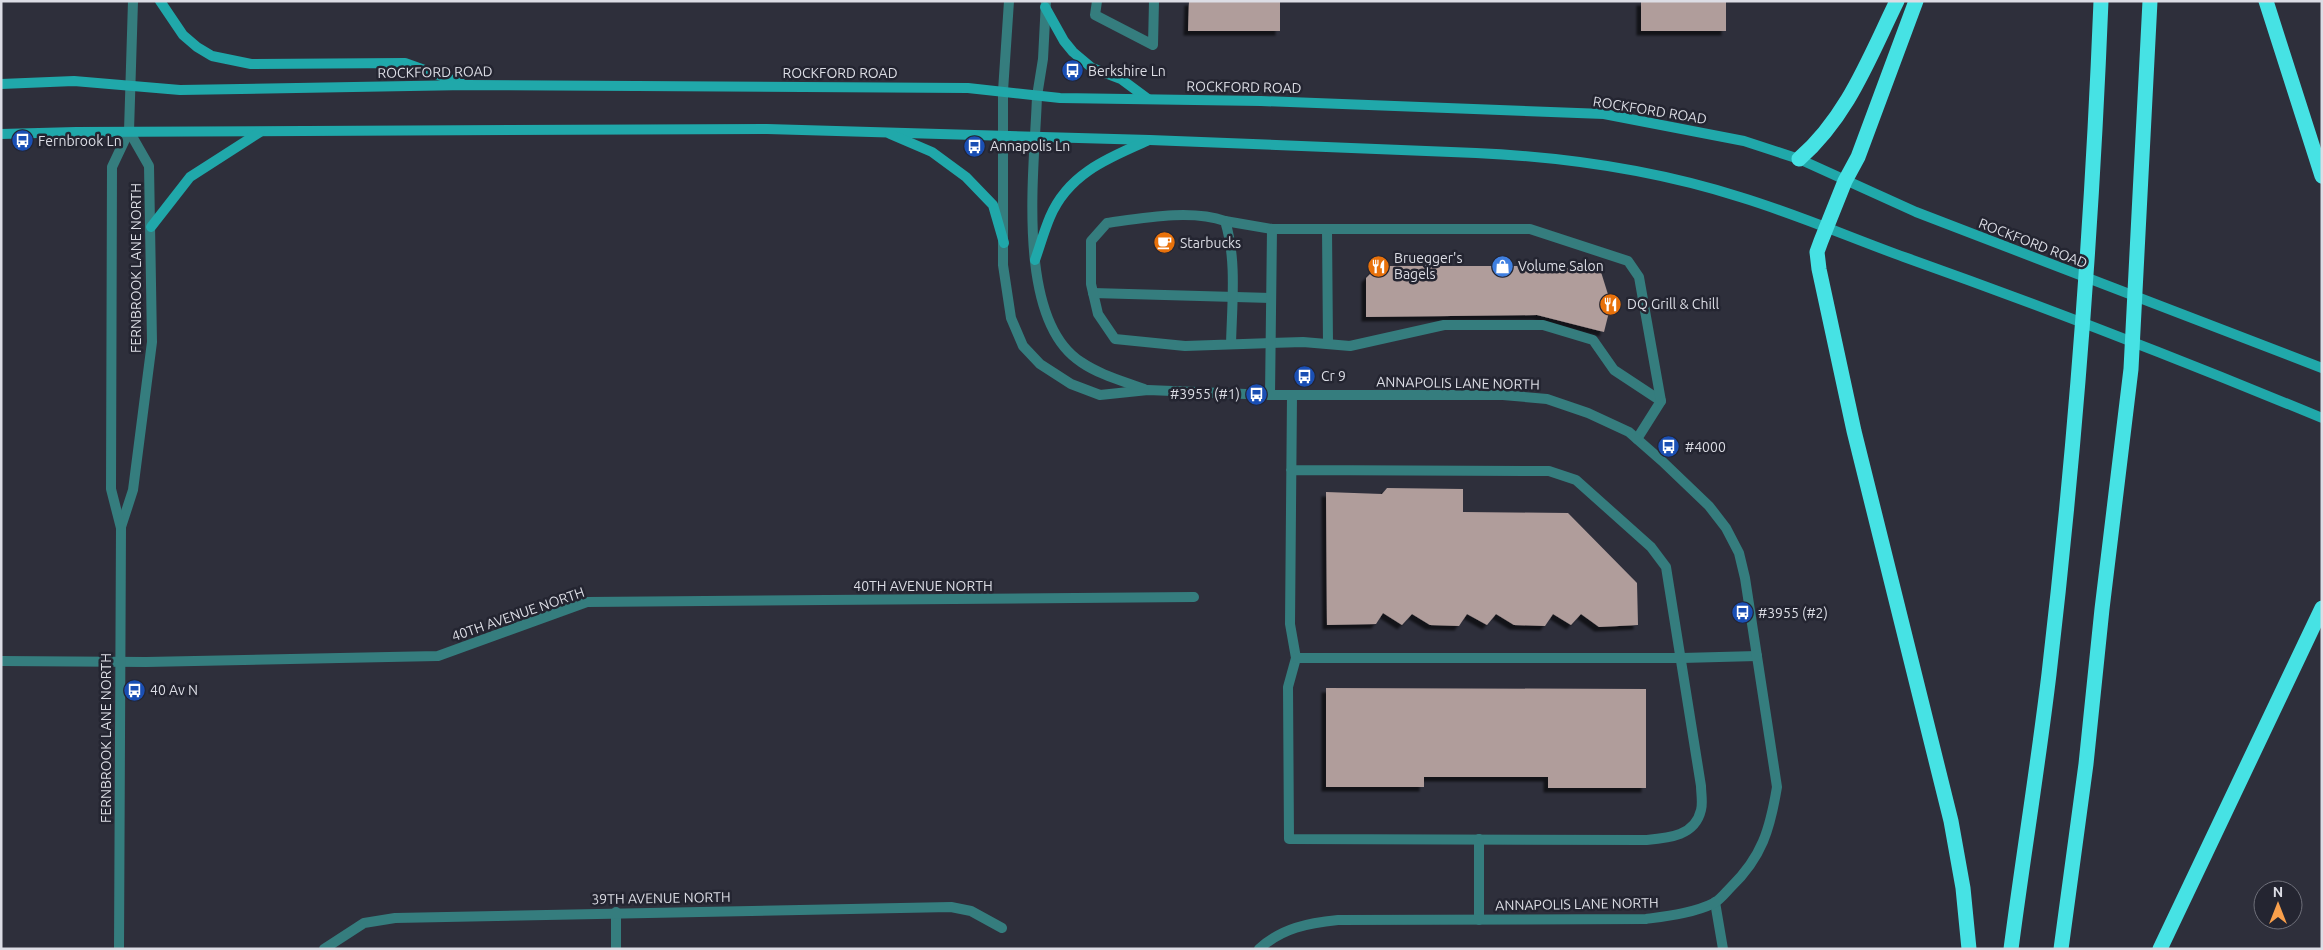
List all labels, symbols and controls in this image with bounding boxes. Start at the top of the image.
bus stop icon: Berkshire Ln [1060,59,1084,83]
street label: ROCKFORD ROAD [377,63,493,81]
place label: Berkshire Ln [1088,63,1166,79]
street label: ROCKFORD ROAD [782,65,898,81]
street label: ROCKFORD ROAD [1186,78,1302,96]
street label: ROCKFORD ROAD [1592,93,1708,127]
bus stop icon: Fernbrook Ln [10,129,34,153]
place label: Fernbrook Ln [38,133,122,149]
bus stop icon: Annapolis Ln [962,134,986,158]
place label: Annapolis Ln [990,138,1070,154]
street label: FERNBROOK LANE NORTH [128,183,144,353]
street label: ROCKFORD ROAD [1976,215,2090,271]
cafe icon: Starbucks [1152,231,1176,255]
place label: Starbucks [1180,235,1241,251]
place label: Bruegger's Bagels [1394,250,1463,282]
restaurant icon: Bruegger's Bagels [1366,254,1390,278]
shop icon: Volume Salon [1490,254,1514,278]
place label: Volume Salon [1518,258,1604,274]
restaurant icon: DQ Grill & Chill [1599,292,1623,316]
place label: DQ Grill & Chill [1627,296,1719,312]
bus stop icon: Cr 9 [1293,364,1317,388]
place label: Cr 9 [1321,368,1346,384]
street label: ANNAPOLIS LANE NORTH [1376,374,1540,392]
bus stop icon: #3955 (#1) [1244,382,1268,406]
place label: #3955 (#1) [1170,386,1240,402]
bus stop icon: #4000 [1657,435,1681,459]
place label: #4000 [1685,439,1726,455]
street label: 40TH AVENUE NORTH [853,578,993,594]
street label: 40TH AVENUE NORTH [449,584,587,644]
bus stop icon: #3955 (#2) [1730,601,1754,625]
place label: #3955 (#2) [1758,605,1828,621]
street label: FERNBROOK LANE NORTH [98,653,114,823]
bus stop icon: 40 Av N [122,678,146,702]
place label: 40 Av N [150,682,198,698]
north arrow [2253,880,2303,930]
text: N [2273,884,2283,900]
street label: 39TH AVENUE NORTH [591,889,731,907]
street label: ANNAPOLIS LANE NORTH [1495,895,1659,913]

